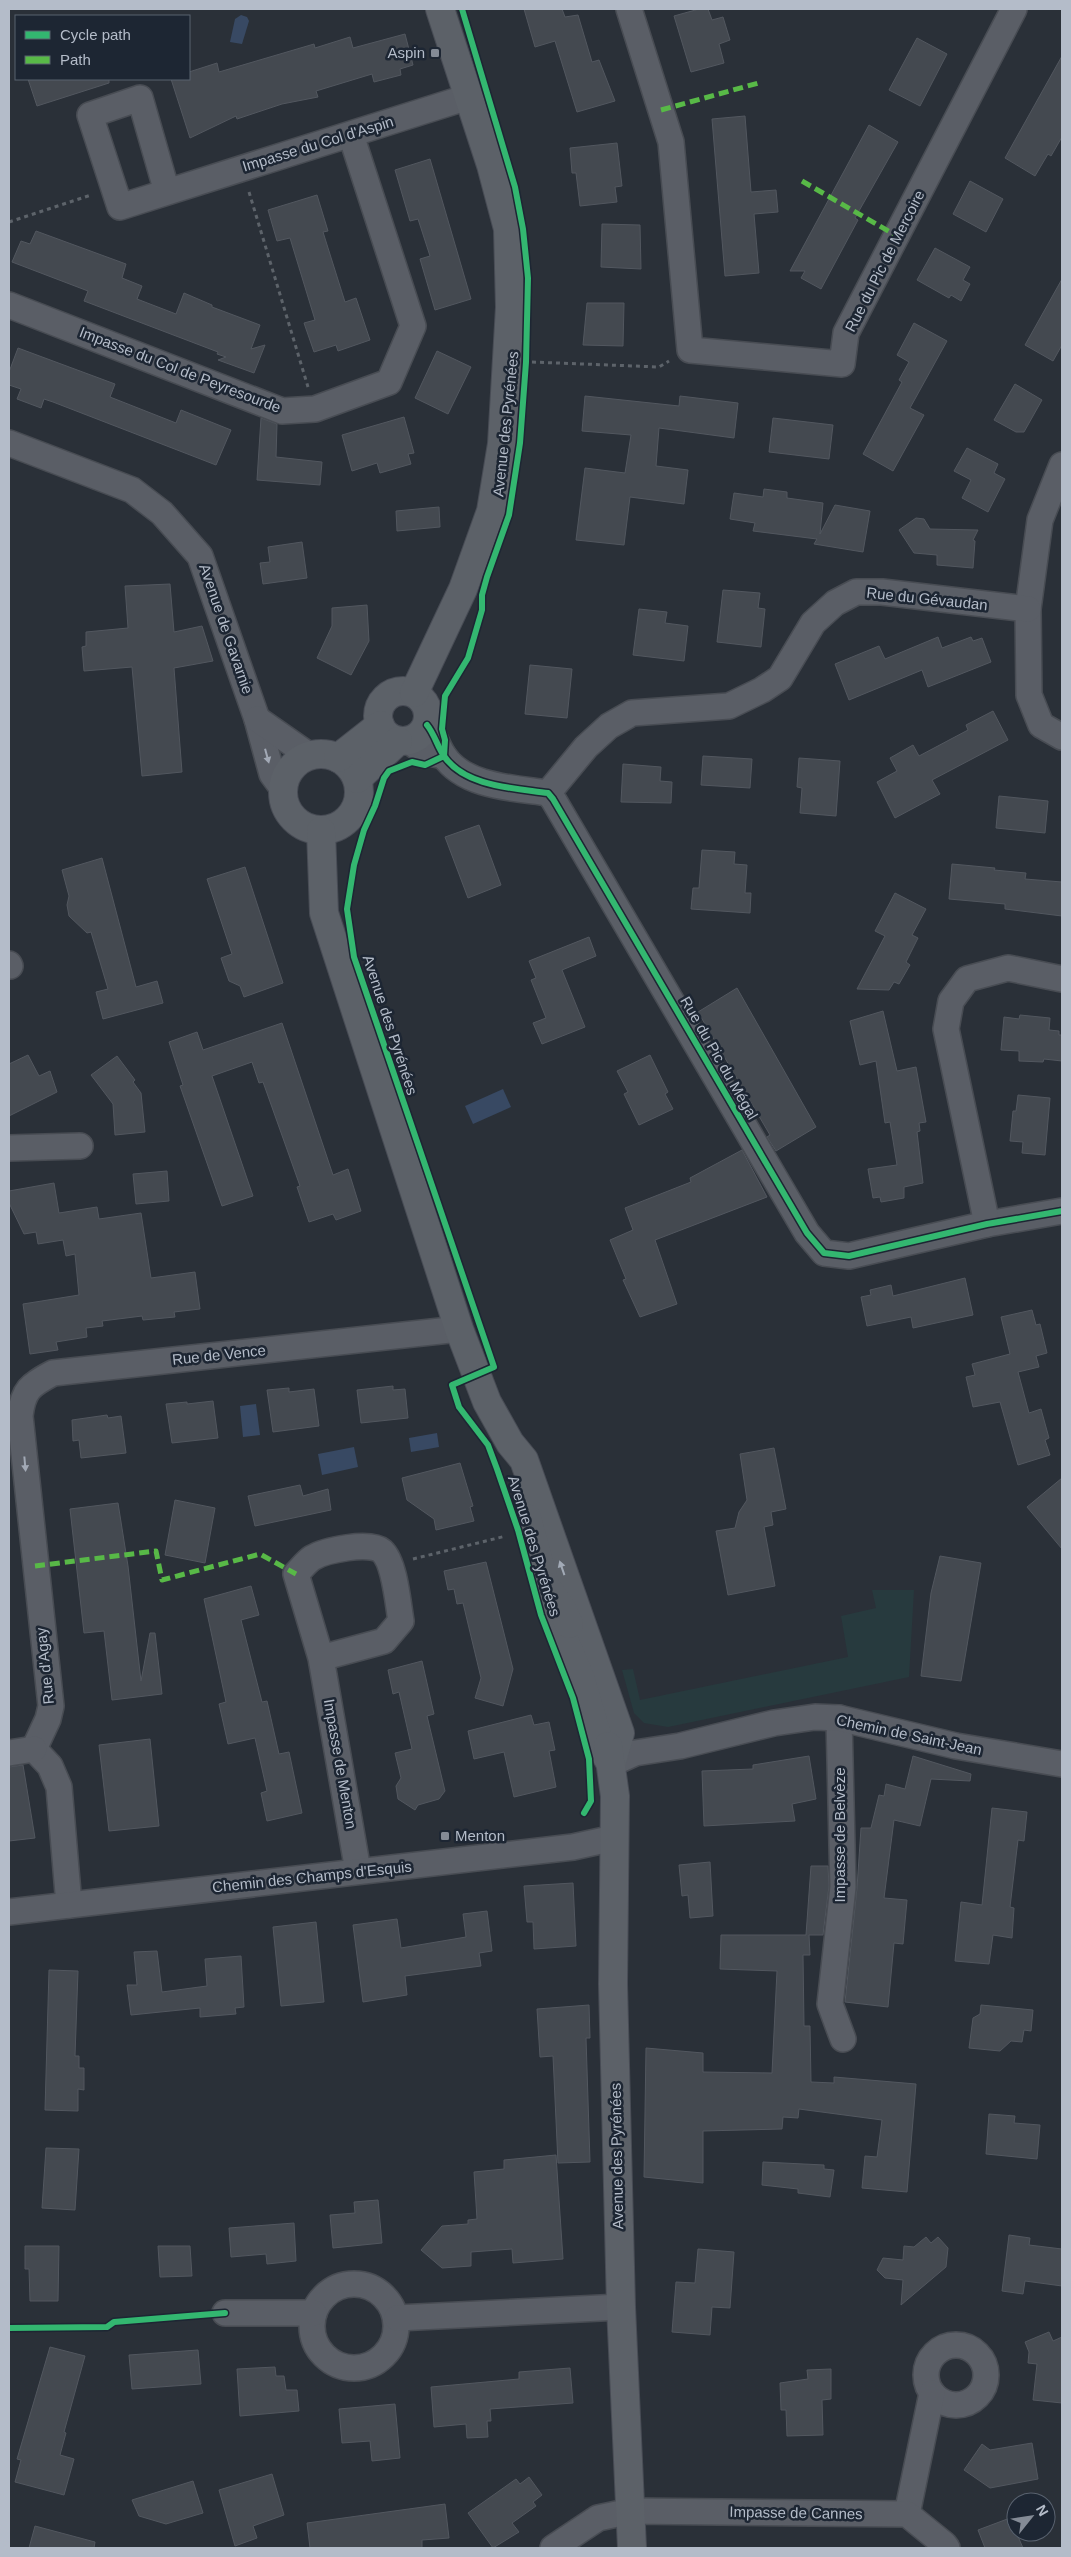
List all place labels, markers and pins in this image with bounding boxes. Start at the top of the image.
place label: Aspin [387,44,425,61]
marker: Aspin [429,47,441,59]
place label: Menton [455,1827,505,1844]
marker: Menton [439,1830,451,1842]

